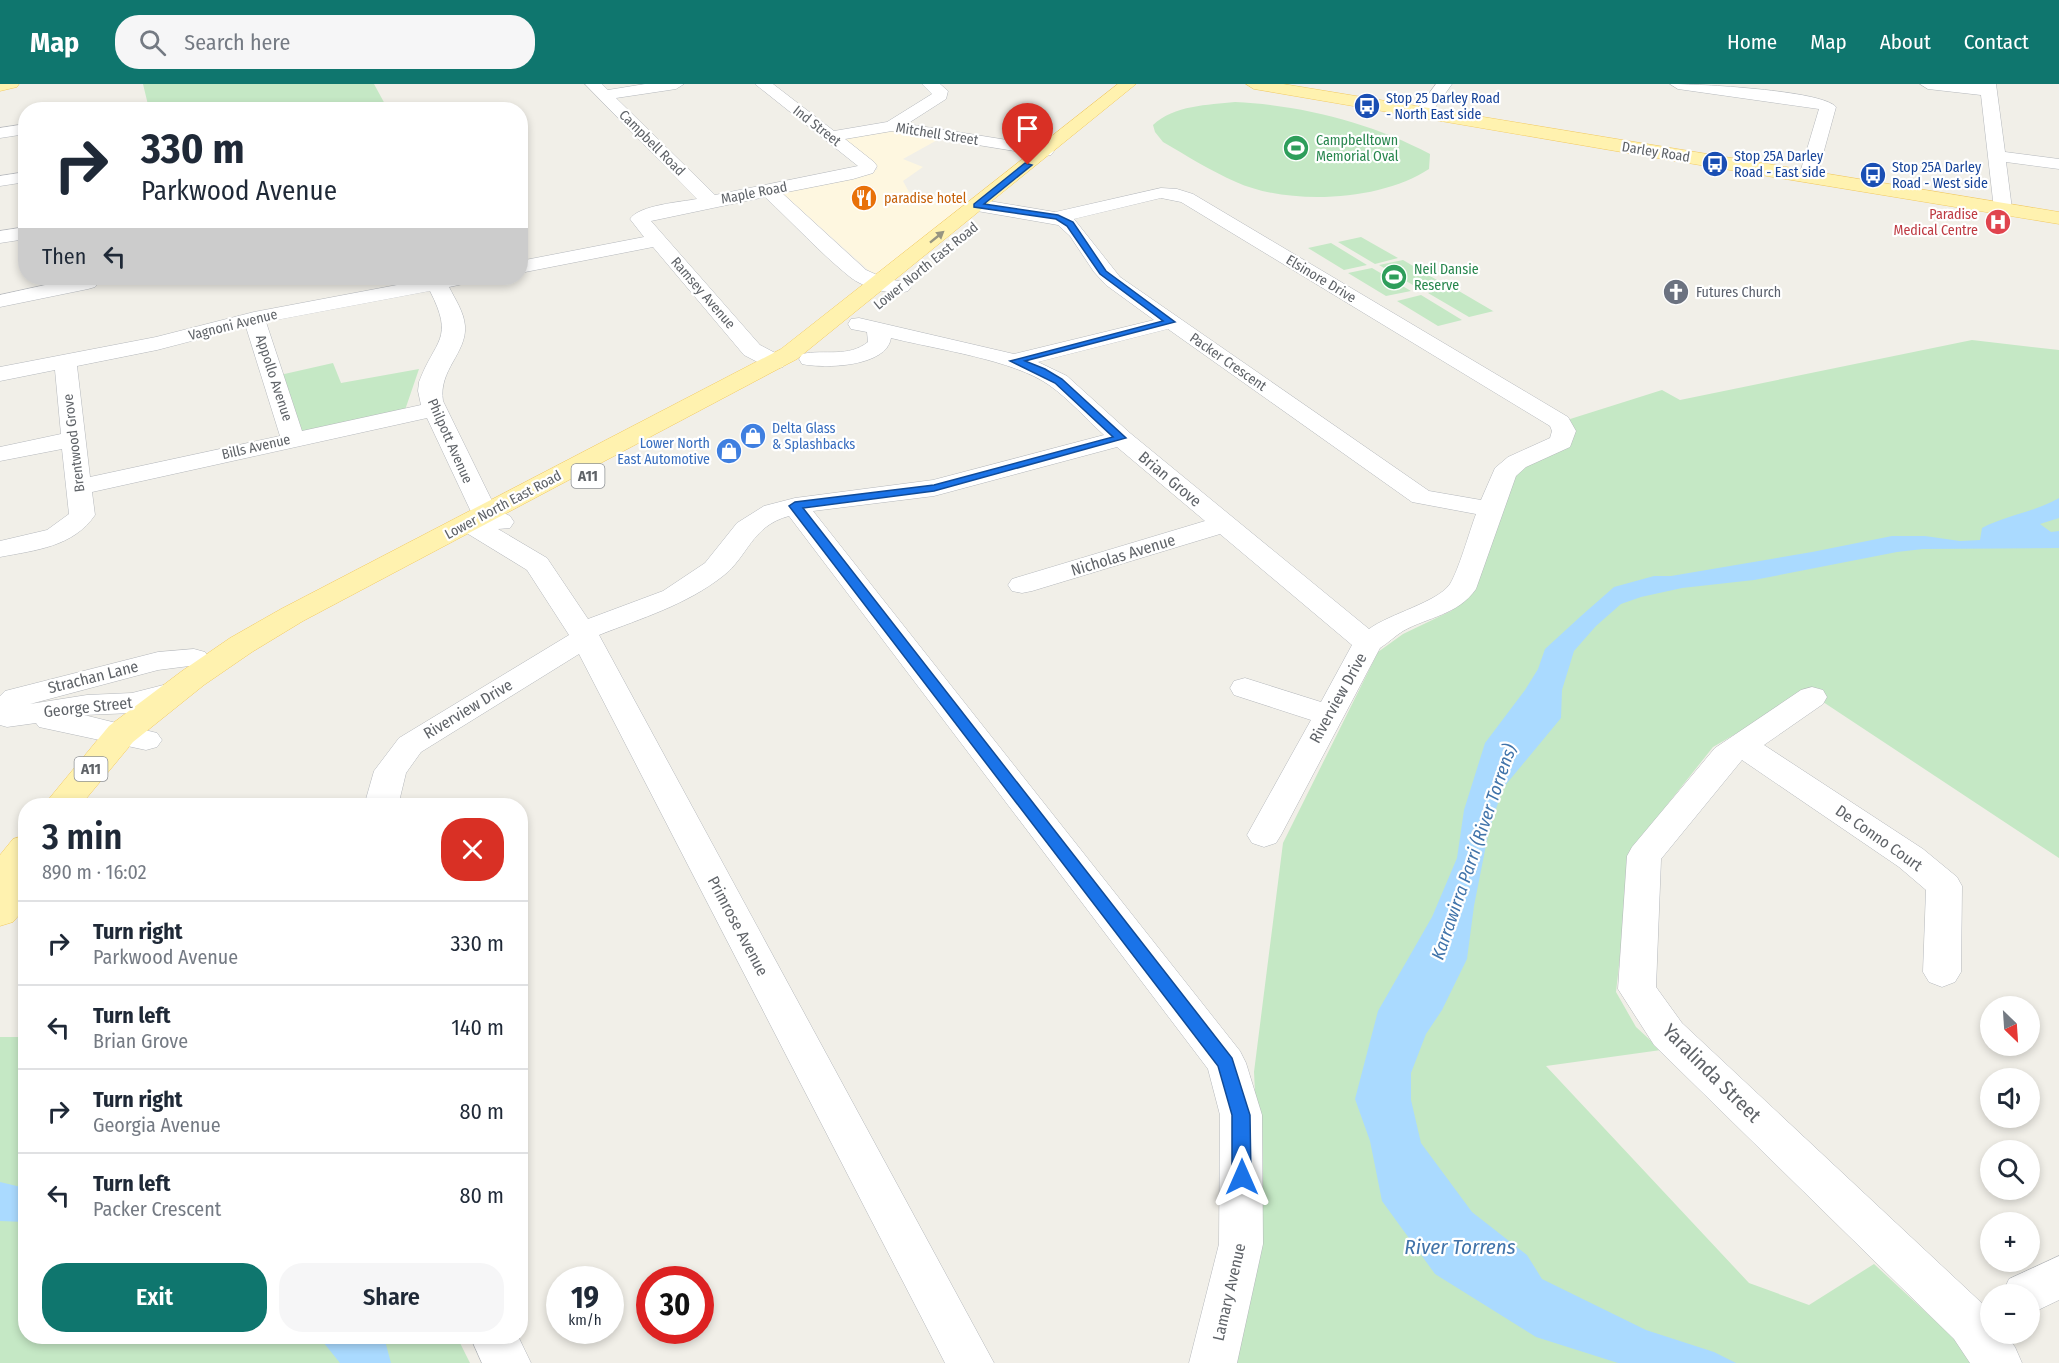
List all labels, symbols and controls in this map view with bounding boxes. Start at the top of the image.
search box [115,15,535,69]
text: Map [30,26,79,59]
icon: search [136,26,169,59]
text: Search here [184,29,290,56]
text: Home [1727,29,1777,55]
text: Map [1810,29,1847,55]
text: About [1880,29,1931,55]
text: Contact [1964,29,2029,55]
place label: Stop 25 Darley Road - North East side [1386,90,1500,123]
bus stop icon: Stop 25 Darley Road - North East side [1352,91,1382,121]
street label: Ind Street [790,102,845,150]
pin [1002,103,1053,165]
street label: Campbell Road [616,107,688,179]
icon: arrive [1011,112,1044,145]
street label: Mitchell Street [895,119,980,149]
text: 330 m [141,124,244,174]
icon: right [42,126,120,204]
place label: Campbelltown Memorial Oval [1316,132,1399,165]
sports icon: Campbelltown Memorial Oval [1281,133,1311,163]
street label: Darley Road [1621,138,1691,166]
place label: Stop 25A Darley Road - East side [1734,148,1826,181]
bus stop icon: Stop 25A Darley Road - East side [1700,149,1730,179]
place label: Stop 25A Darley Road - West side [1892,159,1988,192]
bus stop icon: Stop 25A Darley Road - West side [1858,160,1888,190]
text: Parkwood Avenue [141,175,337,207]
street label: Maple Road [719,178,789,208]
restaurant icon: paradise hotel [849,183,879,213]
place label: paradise hotel [884,190,967,207]
place label: Paradise Medical Centre [1893,206,1978,239]
hospital icon: Paradise Medical Centre [1983,207,2013,237]
street label: Lower North East Road [870,219,982,313]
one-way arrow [930,232,945,244]
icon: left [98,240,131,273]
text: Then [42,243,86,270]
street label: Elsinore Drive [1283,251,1359,307]
street label: Ramsey Avenue [667,254,739,332]
place label: Neil Dansie Reserve [1414,261,1479,294]
sports icon: Neil Dansie Reserve [1379,262,1409,292]
church icon: Futures Church [1661,277,1691,307]
place label: Futures Church [1696,284,1781,301]
street label: Vagnoni Avenue [187,306,279,344]
street label: Packer Crescent [1186,329,1270,395]
street label: Appollo Avenue [252,333,296,423]
street label: Brentwood Grove [60,393,88,493]
street label: Philpott Avenue [424,396,476,486]
place label: Delta Glass & Splashbacks [772,420,855,453]
shop icon: Delta Glass & Splashbacks [738,421,768,451]
street label: Bills Avenue [220,431,292,463]
place label: Lower North East Automotive [617,435,710,468]
shop icon: Lower North East Automotive [714,436,744,466]
street label: Brian Grove [1135,447,1205,511]
road number: A11 [572,464,604,488]
street label: Lower North East Road [442,467,564,543]
street label: Nicholas Avenue [1069,530,1178,580]
street label: Riverview Drive [1305,649,1371,747]
street label: Strachan Lane [46,657,140,697]
street label: Riverview Drive [420,675,516,743]
street label: George Street [43,693,134,721]
water label: Karrawirra Parri (River Torrens) [1427,741,1521,963]
road number: A11 [74,757,107,781]
street label: De Conno Court [1832,801,1927,875]
text: 3 min [42,815,122,859]
button: close [441,818,504,881]
text: 890 m · 16:02 [42,860,147,884]
street label: Primrose Avenue [704,873,772,979]
text: Turn right [93,918,182,945]
icon: right [42,927,75,960]
text: 330 m [451,930,504,957]
text: Parkwood Avenue [93,945,238,969]
north arrow [1980,996,2040,1056]
map controls [1980,996,2040,1344]
text: Turn left [93,1002,171,1029]
icon: left [42,1011,75,1044]
text: 140 m [451,1014,504,1041]
street label: Yaralinda Street [1658,1019,1767,1128]
text: Brian Grove [93,1029,188,1053]
button: sound [1980,1068,2040,1128]
text: Turn right [93,1086,182,1113]
icon: right [42,1095,75,1128]
text: 80 m [459,1098,504,1125]
text: Georgia Avenue [93,1113,221,1137]
button: search [1980,1140,2040,1200]
position arrow [1210,1145,1274,1209]
text: Turn left [93,1170,171,1197]
icon: left [42,1179,75,1212]
text: 80 m [459,1182,504,1209]
text: Packer Crescent [93,1197,221,1221]
button: + [1980,1212,2040,1272]
water label: River Torrens [1404,1234,1516,1260]
street label: Lamary Avenue [1209,1241,1249,1343]
button: Exit [42,1263,267,1332]
button: Share [279,1263,504,1332]
speed limit sign: 30 [636,1266,714,1344]
text: 19 [571,1280,599,1316]
button: − [1980,1284,2040,1344]
text: km/h [568,1311,602,1329]

